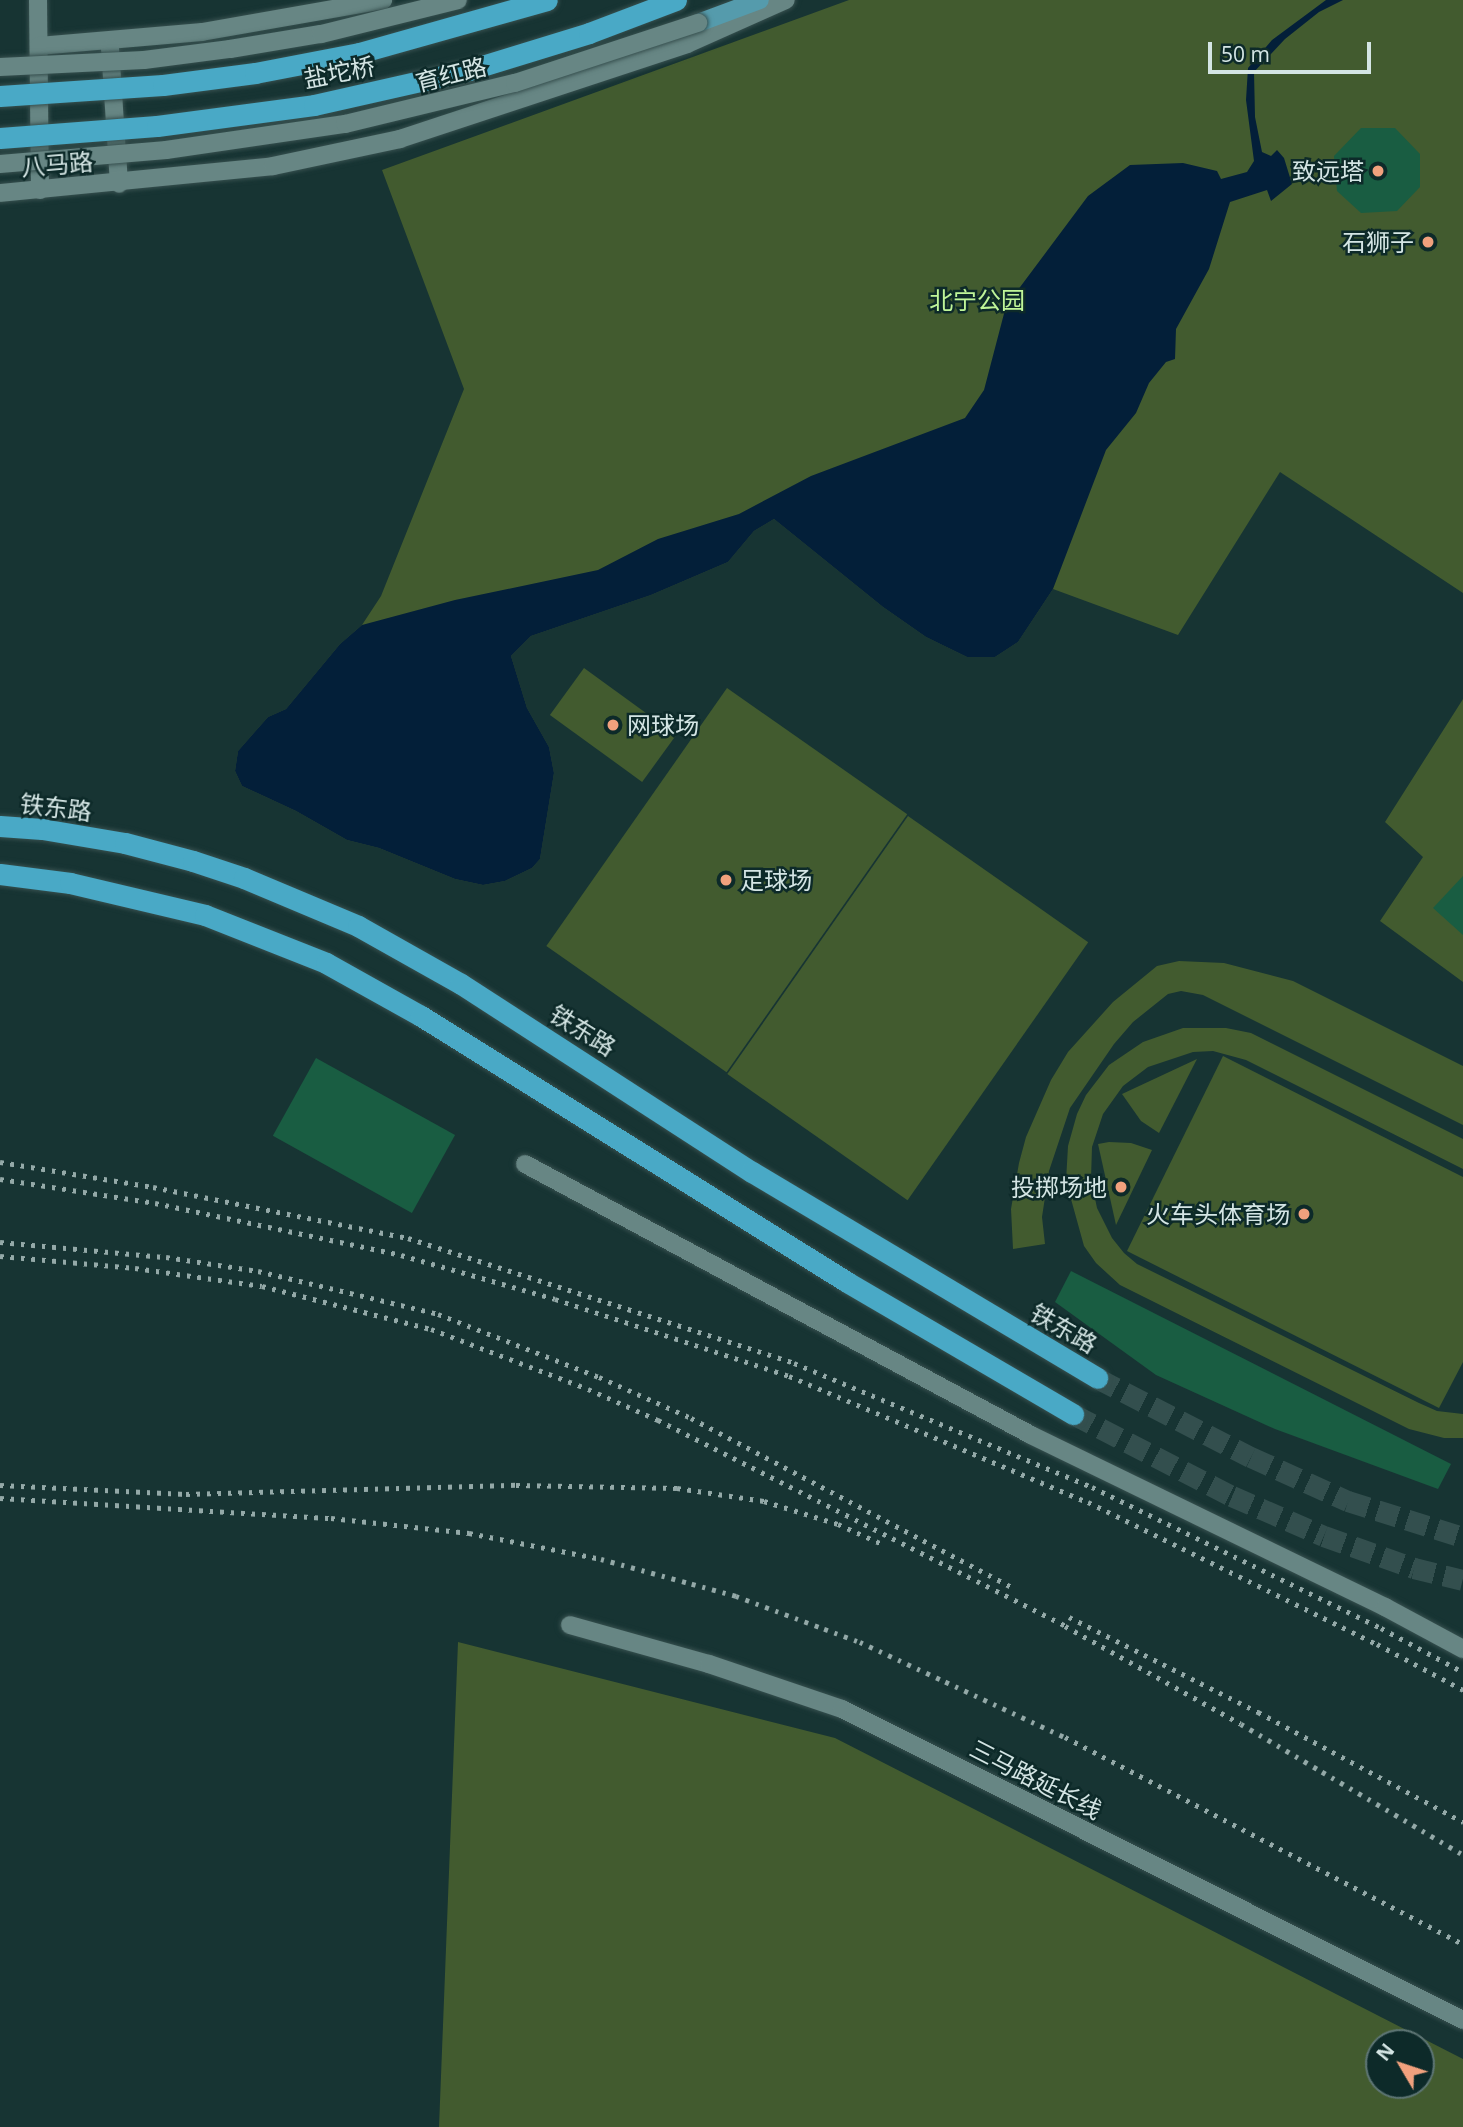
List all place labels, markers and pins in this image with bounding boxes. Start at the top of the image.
place label: 致远塔 [1292,157,1364,185]
marker: 致远塔 [1370,163,1386,179]
place label: 石狮子 [1342,228,1414,256]
marker: 石狮子 [1420,234,1436,250]
place label: 网球场 [627,711,699,739]
marker: 网球场 [605,717,621,733]
place label: 足球场 [740,866,812,894]
marker: 足球场 [718,872,734,888]
place label: 投掷场地 [1011,1173,1107,1201]
marker: 投掷场地 [1113,1179,1129,1195]
place label: 火车头体育场 [1146,1200,1290,1228]
marker: 火车头体育场 [1296,1206,1312,1222]

